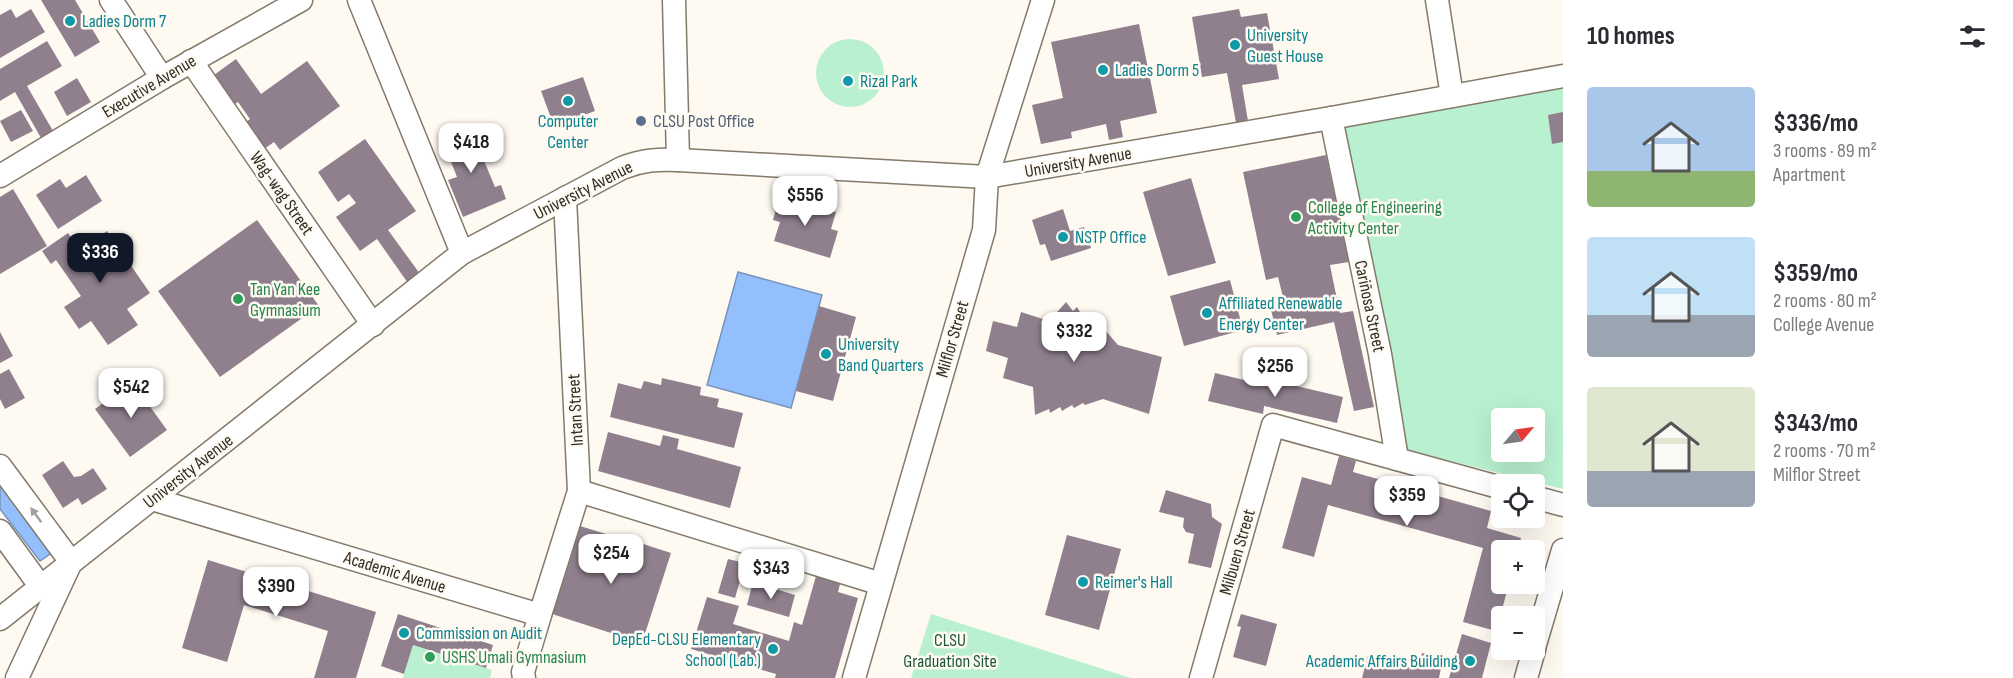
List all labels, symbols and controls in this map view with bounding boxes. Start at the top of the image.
place label: Ladies Dorm 7 [82,11,167,32]
marker: Ladies Dorm 7 [63,14,77,28]
icon: filters [1956,20,1989,53]
text: 10 homes [1587,21,1675,52]
place label: University Guest House [1247,25,1323,67]
marker: University Guest House [1228,38,1242,52]
street label: Executive Avenue [99,50,200,123]
place label: Ladies Dorm 5 [1115,60,1199,81]
marker: Ladies Dorm 5 [1096,63,1110,77]
place label: Rizal Park [860,71,918,92]
marker: Rizal Park [841,74,855,88]
marker: Computer Center [561,94,575,108]
text: $336/mo [1773,108,1858,139]
place label: Computer Center [538,111,598,153]
place label: CLSU Post Office [653,111,755,132]
icon: home [1635,111,1707,183]
marker: CLSU Post Office [634,114,648,128]
pin: $418 [435,123,507,174]
text: $418 [453,130,489,154]
text: 3 rooms · 89 m² [1773,139,1877,163]
street label: University Avenue [1023,143,1133,182]
street label: Wag-wag Street [245,147,318,239]
street label: University Avenue [530,157,636,224]
text: Apartment [1773,163,1846,187]
pin: $556 [769,176,841,227]
text: $556 [786,183,824,207]
place label: College of Engineering Activity Center [1307,197,1442,239]
marker: College of Engineering Activity Center [1289,210,1303,224]
place label: NSTP Office [1075,227,1146,248]
marker: NSTP Office [1056,230,1070,244]
pin: $336 [64,233,136,284]
text: $336 [81,240,119,264]
street label: Cariñosa Street [1350,258,1390,354]
text: $359/mo [1773,258,1858,289]
icon: home [1635,261,1707,333]
place label: Tan Yan Kee Gymnasium [250,279,321,321]
text: 2 rooms · 80 m² [1773,289,1877,313]
marker: Tan Yan Kee Gymnasium [231,292,245,306]
place label: Affiliated Renewable Energy Center [1218,293,1342,335]
street label: Milflor Street [932,298,974,380]
marker: Affiliated Renewable Energy Center [1200,306,1214,320]
pin: $332 [1038,312,1110,363]
text: College Avenue [1773,313,1874,337]
text: $332 [1056,319,1092,343]
place label: University Band Quarters [838,334,924,376]
marker: University Band Quarters [819,347,833,361]
pin: $256 [1239,347,1311,398]
text: $256 [1256,354,1294,378]
pin: $542 [95,368,167,419]
street label: Intan Street [563,373,588,447]
text: $542 [112,375,150,399]
north arrow [1491,408,1545,462]
map controls [1491,408,1545,660]
text: $343/mo [1773,408,1858,439]
icon: home [1635,411,1707,483]
street label: University Avenue [139,430,237,513]
text: 2 rooms · 70 m² [1773,439,1876,463]
text: Milflor Street [1773,463,1860,487]
button: locate [1491,474,1545,528]
pin: $359 [1371,476,1443,527]
text: $359 [1388,483,1426,507]
street label: Milbuen Street [1215,506,1260,597]
one-way arrow [30,507,43,523]
pin: $254 [575,534,647,585]
button: + [1491,540,1545,594]
text: $254 [592,541,630,565]
street label: Academic Avenue [340,547,448,598]
pin: $343 [735,549,807,600]
text: $343 [752,556,790,580]
pin: $390 [240,567,312,618]
place label: Reimer's Hall [1095,572,1173,593]
text: $390 [257,574,295,598]
marker: Reimer's Hall [1076,575,1090,589]
button: − [1491,606,1545,660]
place label: Commission on Audit [416,623,543,644]
marker: Commission on Audit [397,626,411,640]
place label: DepEd-CLSU Elementary School (Lab.) [612,629,761,671]
park label: CLSU Graduation Site [903,630,997,672]
marker: DepEd-CLSU Elementary School (Lab.) [766,642,780,656]
place label: USHS Umali Gymnasium [442,647,586,668]
marker: USHS Umali Gymnasium [423,650,437,664]
place label: Academic Affairs Building [1305,651,1458,672]
marker: Academic Affairs Building [1463,654,1477,668]

